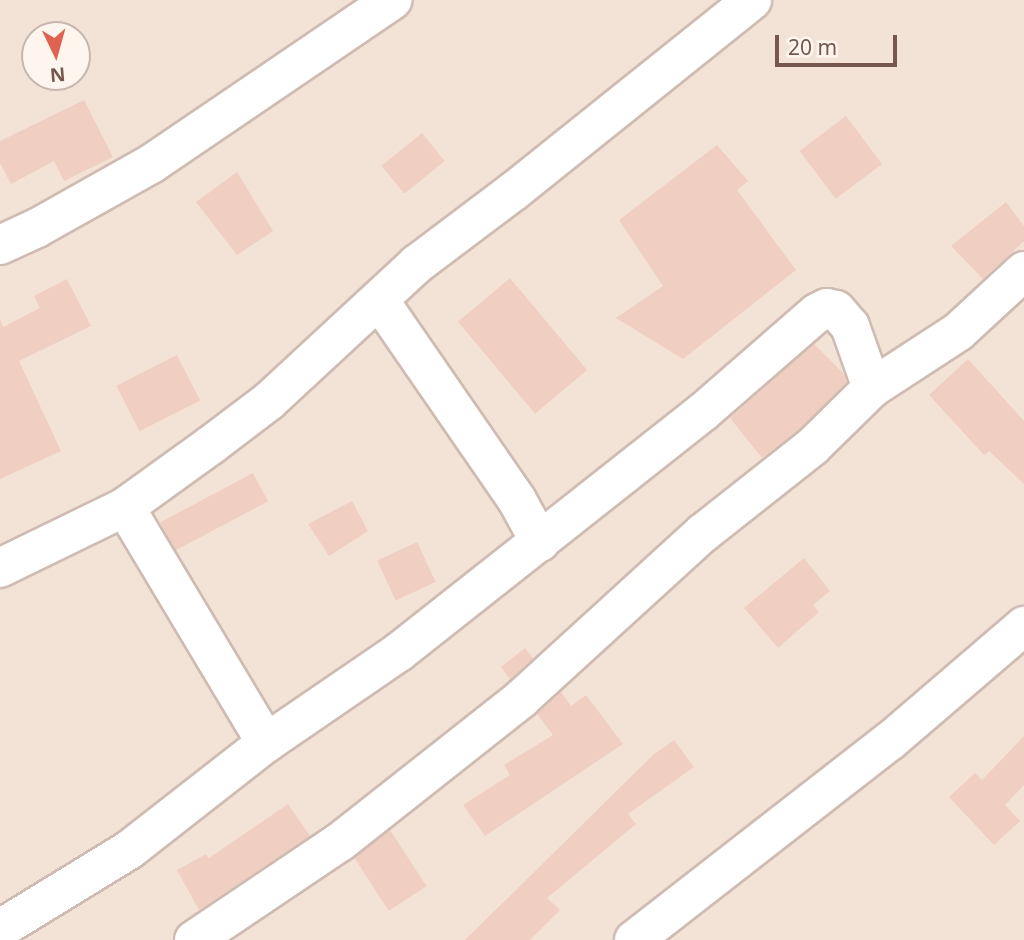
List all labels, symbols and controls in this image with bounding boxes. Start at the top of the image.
north arrow [21,21,91,91]
scale bar [779,21,902,65]
text: 20 m [788,33,837,61]
text: N [49,61,66,89]

